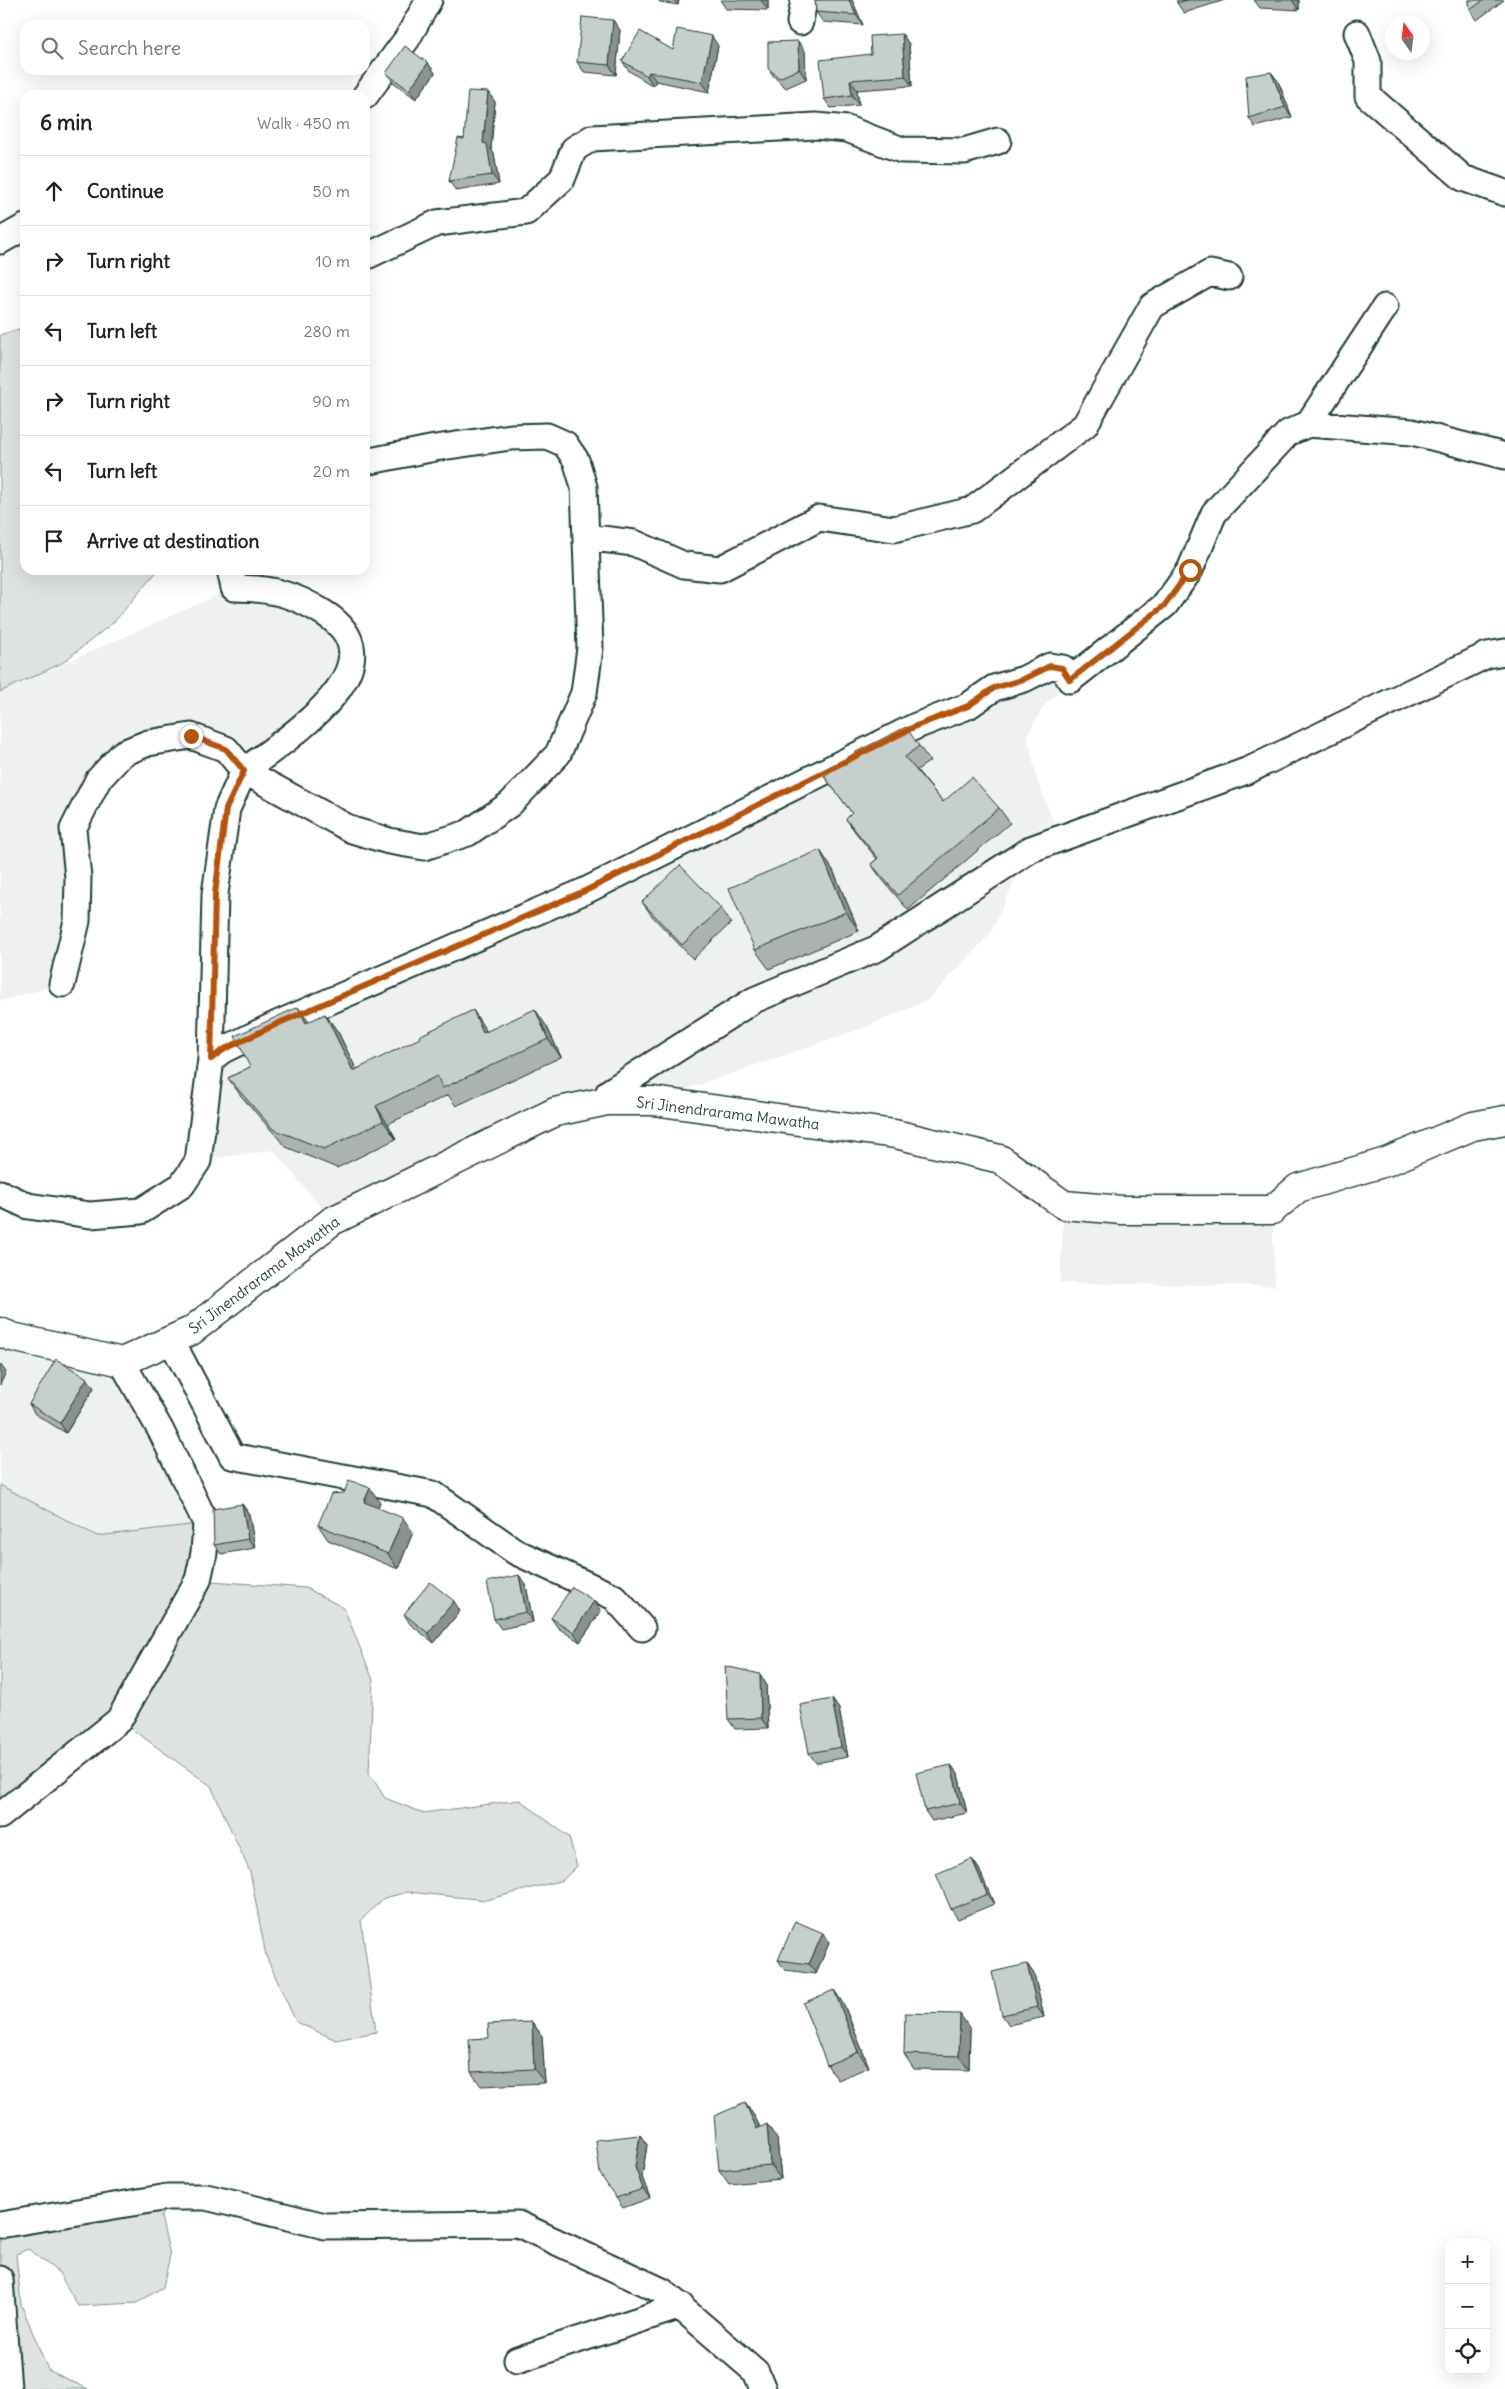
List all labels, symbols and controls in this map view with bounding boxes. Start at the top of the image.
north arrow [1385,15,1430,60]
search box [20,20,370,75]
icon: search [38,34,66,62]
text: Search here [78,36,181,60]
text: 6 min [40,109,92,136]
text: Walk · 450 m [257,113,350,133]
icon: ahead [40,177,68,205]
text: Continue [87,179,164,203]
text: 50 m [312,181,350,201]
icon: right [40,247,68,275]
text: Turn right [87,249,170,273]
text: 10 m [315,251,350,271]
icon: left [40,317,68,345]
text: Turn left [87,319,157,343]
text: 280 m [304,321,350,341]
icon: right [40,387,68,415]
text: Turn right [87,389,170,413]
text: 90 m [312,391,350,411]
icon: left [40,457,68,485]
text: Turn left [87,459,157,483]
text: 20 m [313,461,350,481]
icon: arrive [40,527,68,555]
text: Arrive at destination [87,529,260,553]
route start [1179,559,1202,582]
route end [180,725,203,748]
street label: Sri Jinendrarama Mawatha [635,1092,821,1134]
street label: Sri Jinendrarama Mawatha [185,1212,344,1338]
map controls [1445,2239,1490,2374]
button: + [1445,2239,1490,2284]
button: − [1445,2284,1490,2329]
button: locate [1445,2329,1490,2374]

